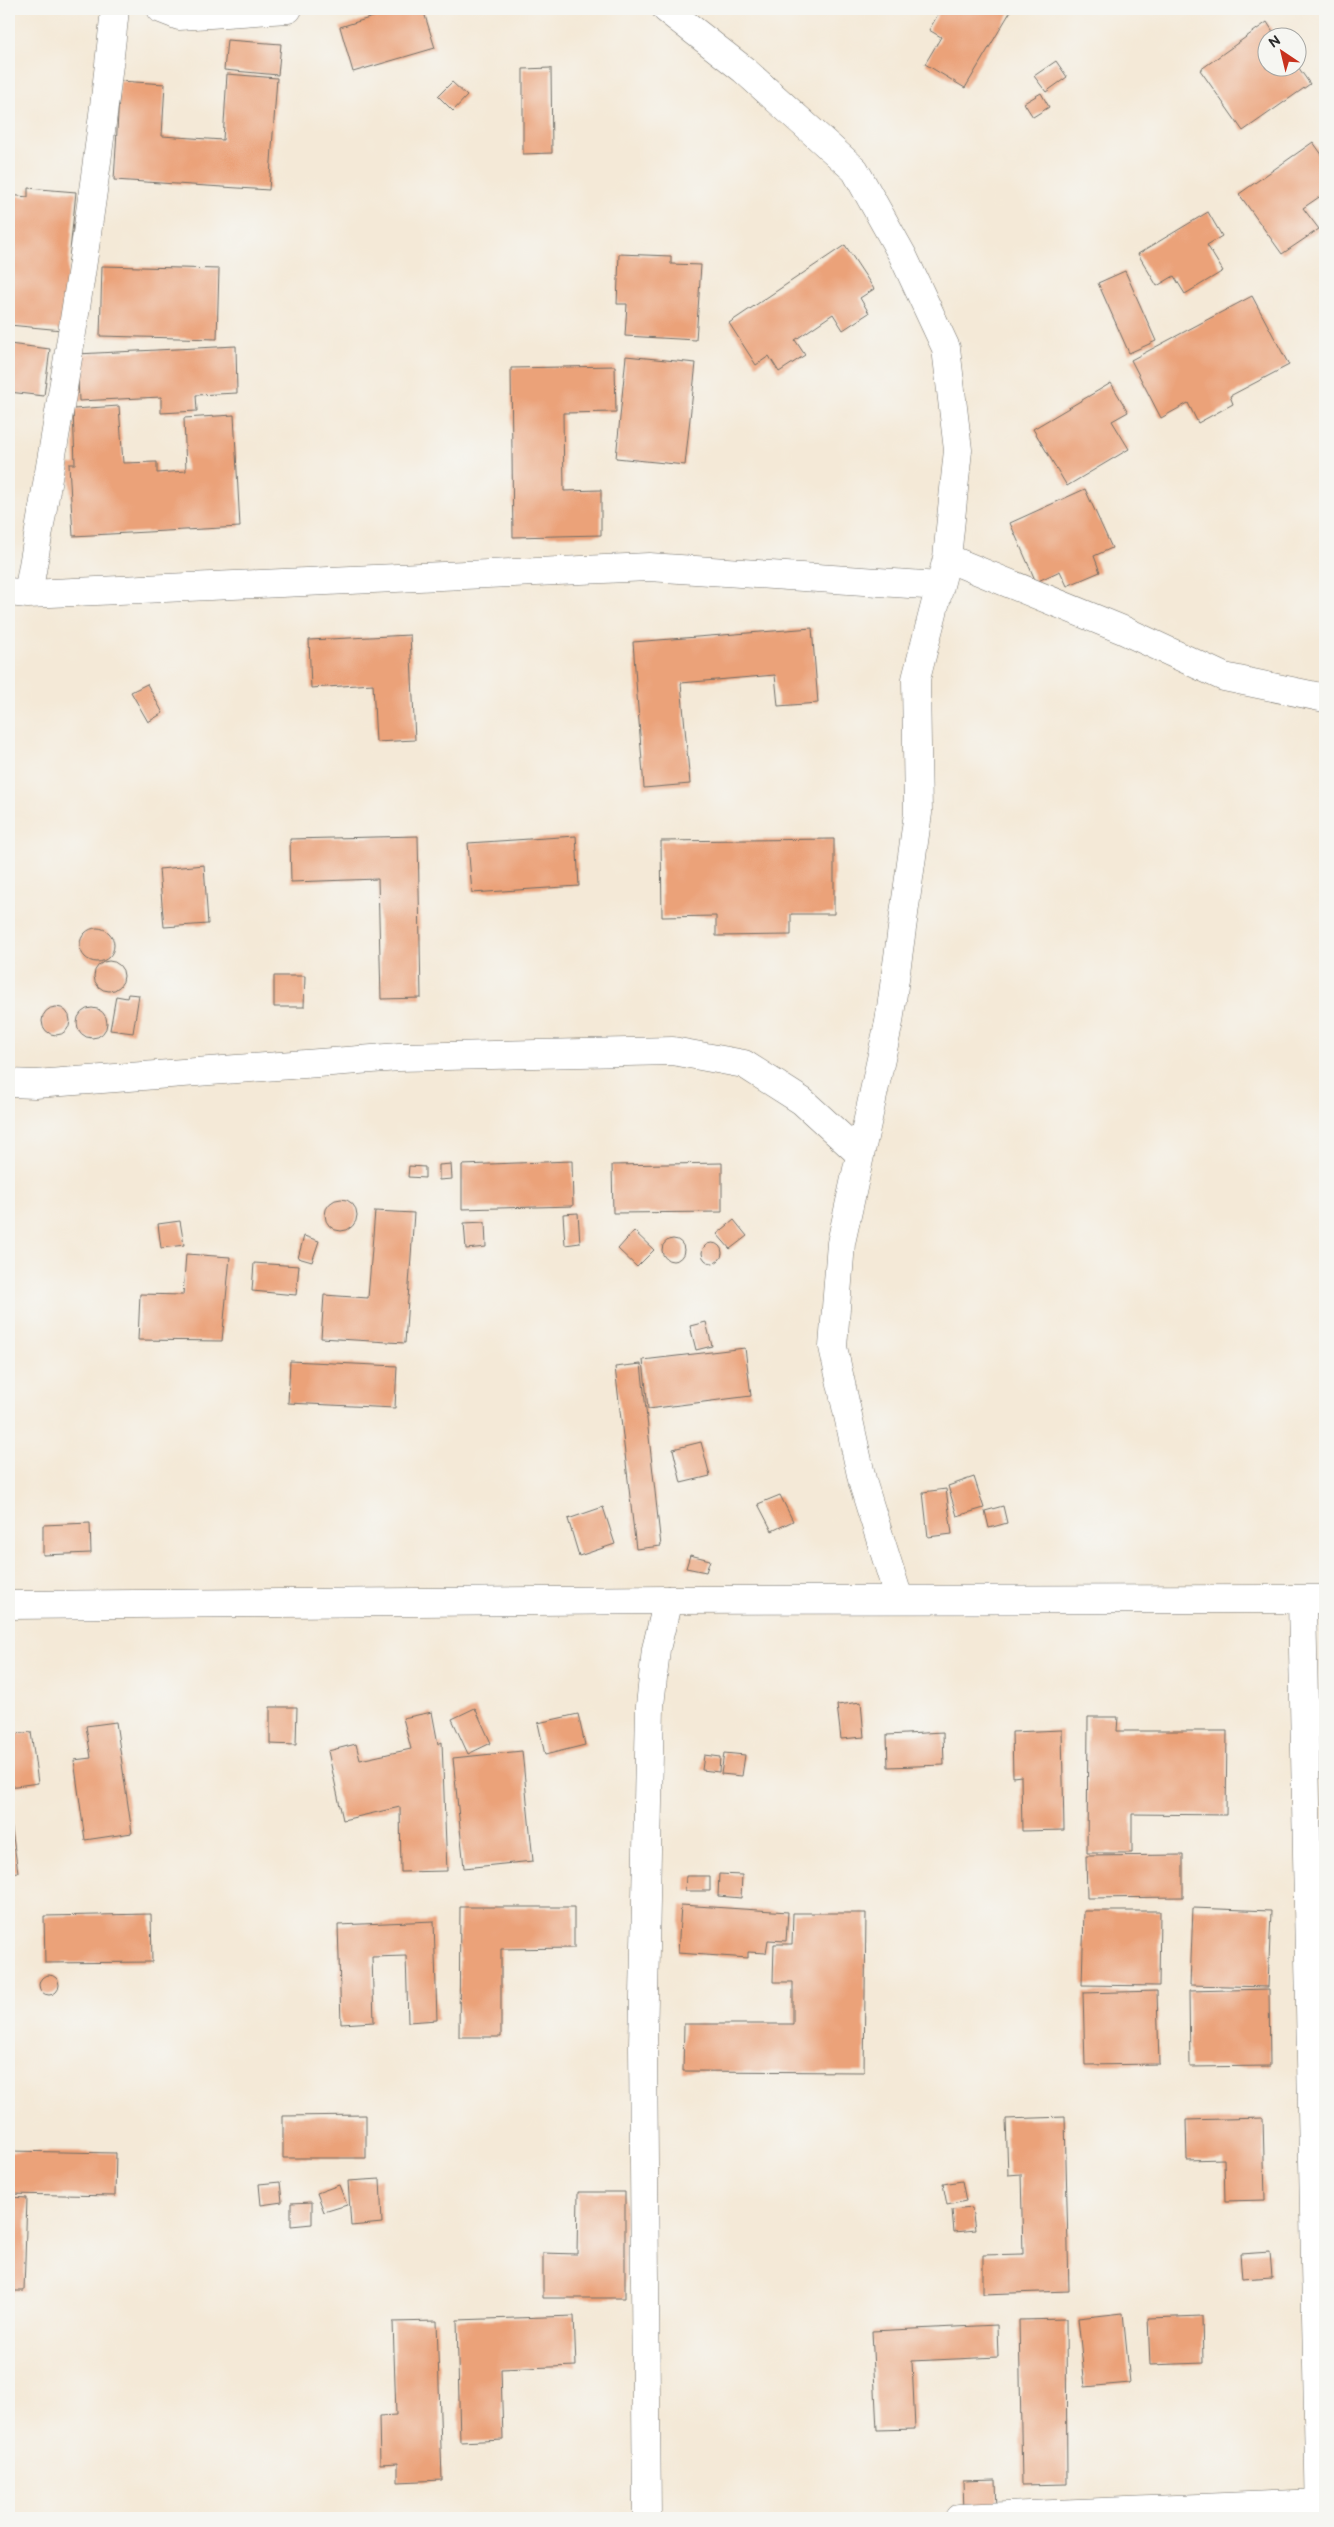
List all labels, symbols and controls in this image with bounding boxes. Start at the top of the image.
north arrow [1256,28,1306,78]
text: N [1266,32,1284,52]

